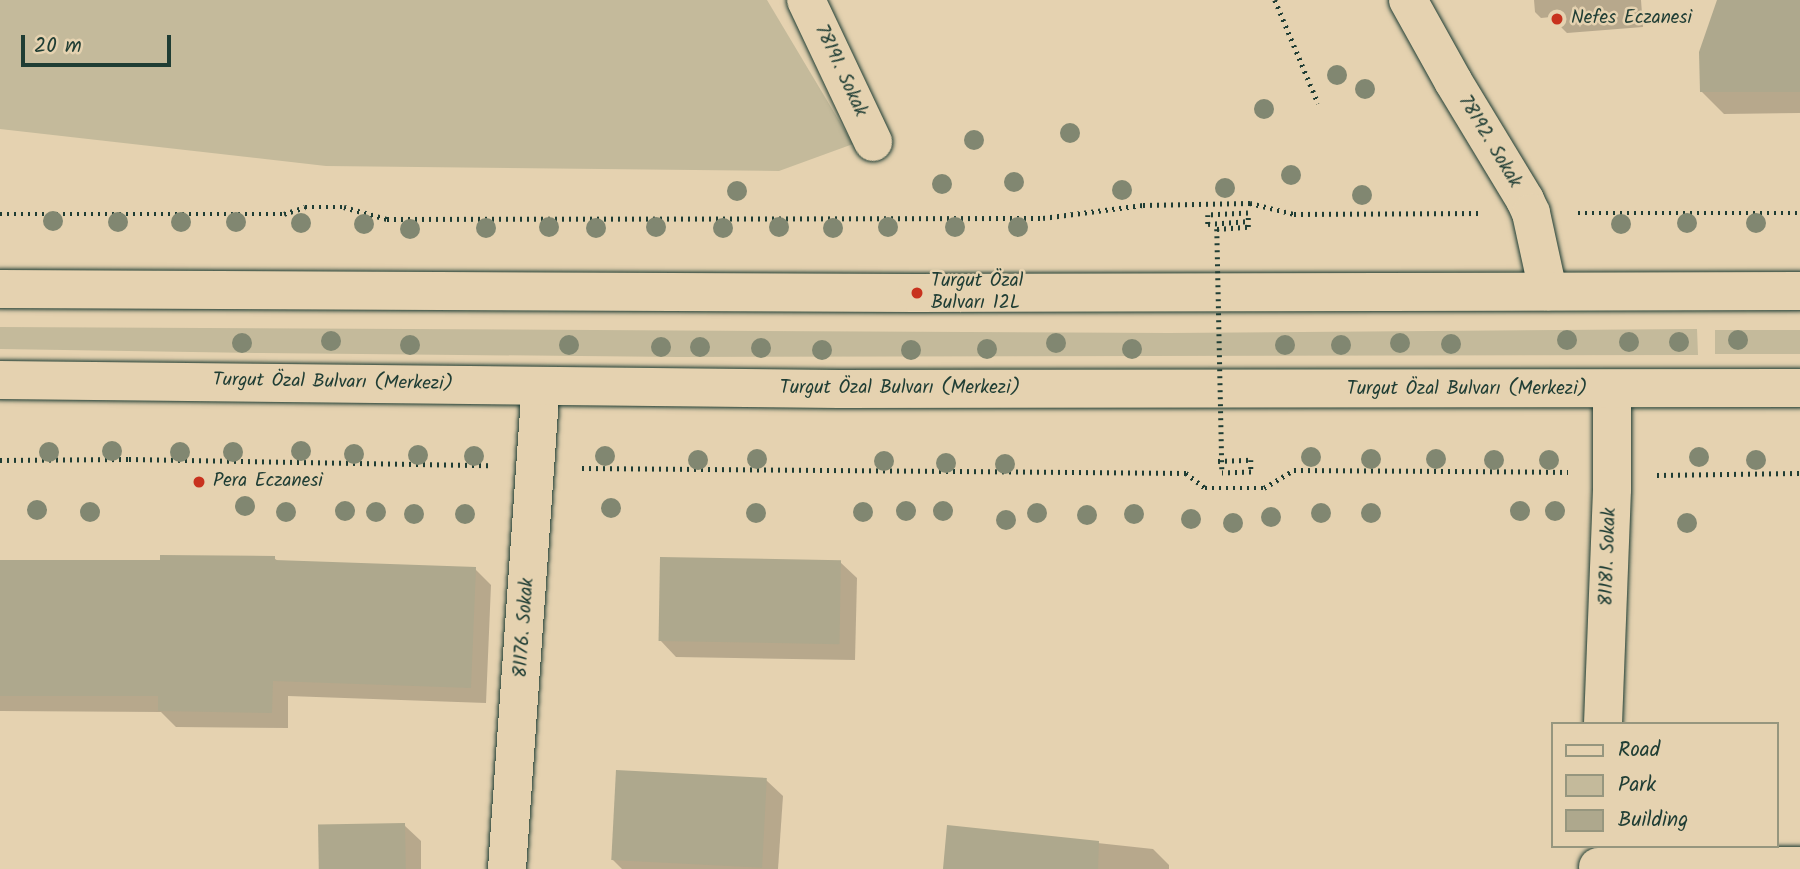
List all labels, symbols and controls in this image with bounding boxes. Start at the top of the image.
place label: Nefes Eczanesi [1571,8,1692,30]
marker: Nefes Eczanesi [1549,11,1565,27]
scale bar [24,21,175,65]
street label: 78191. Sokak [809,21,871,121]
text: 20 m [34,30,82,63]
street label: 78192. Sokak [1452,92,1526,192]
place label: Turgut Özal Bulvarı 12L [931,271,1023,315]
marker: Turgut Özal Bulvarı 12L [909,285,925,301]
street label: Turgut Özal Bulvarı (Merkezi) [213,370,453,396]
street label: Turgut Özal Bulvarı (Merkezi) [780,378,1020,400]
street label: Turgut Özal Bulvarı (Merkezi) [1347,379,1587,401]
place label: Pera Eczanesi [213,471,323,493]
marker: Pera Eczanesi [191,474,207,490]
street label: 81181. Sokak [1596,507,1622,607]
street label: 81176. Sokak [510,577,540,679]
legend [1552,722,1779,848]
text: Road [1618,734,1660,767]
text: Park [1618,769,1656,802]
text: Building [1618,804,1688,837]

